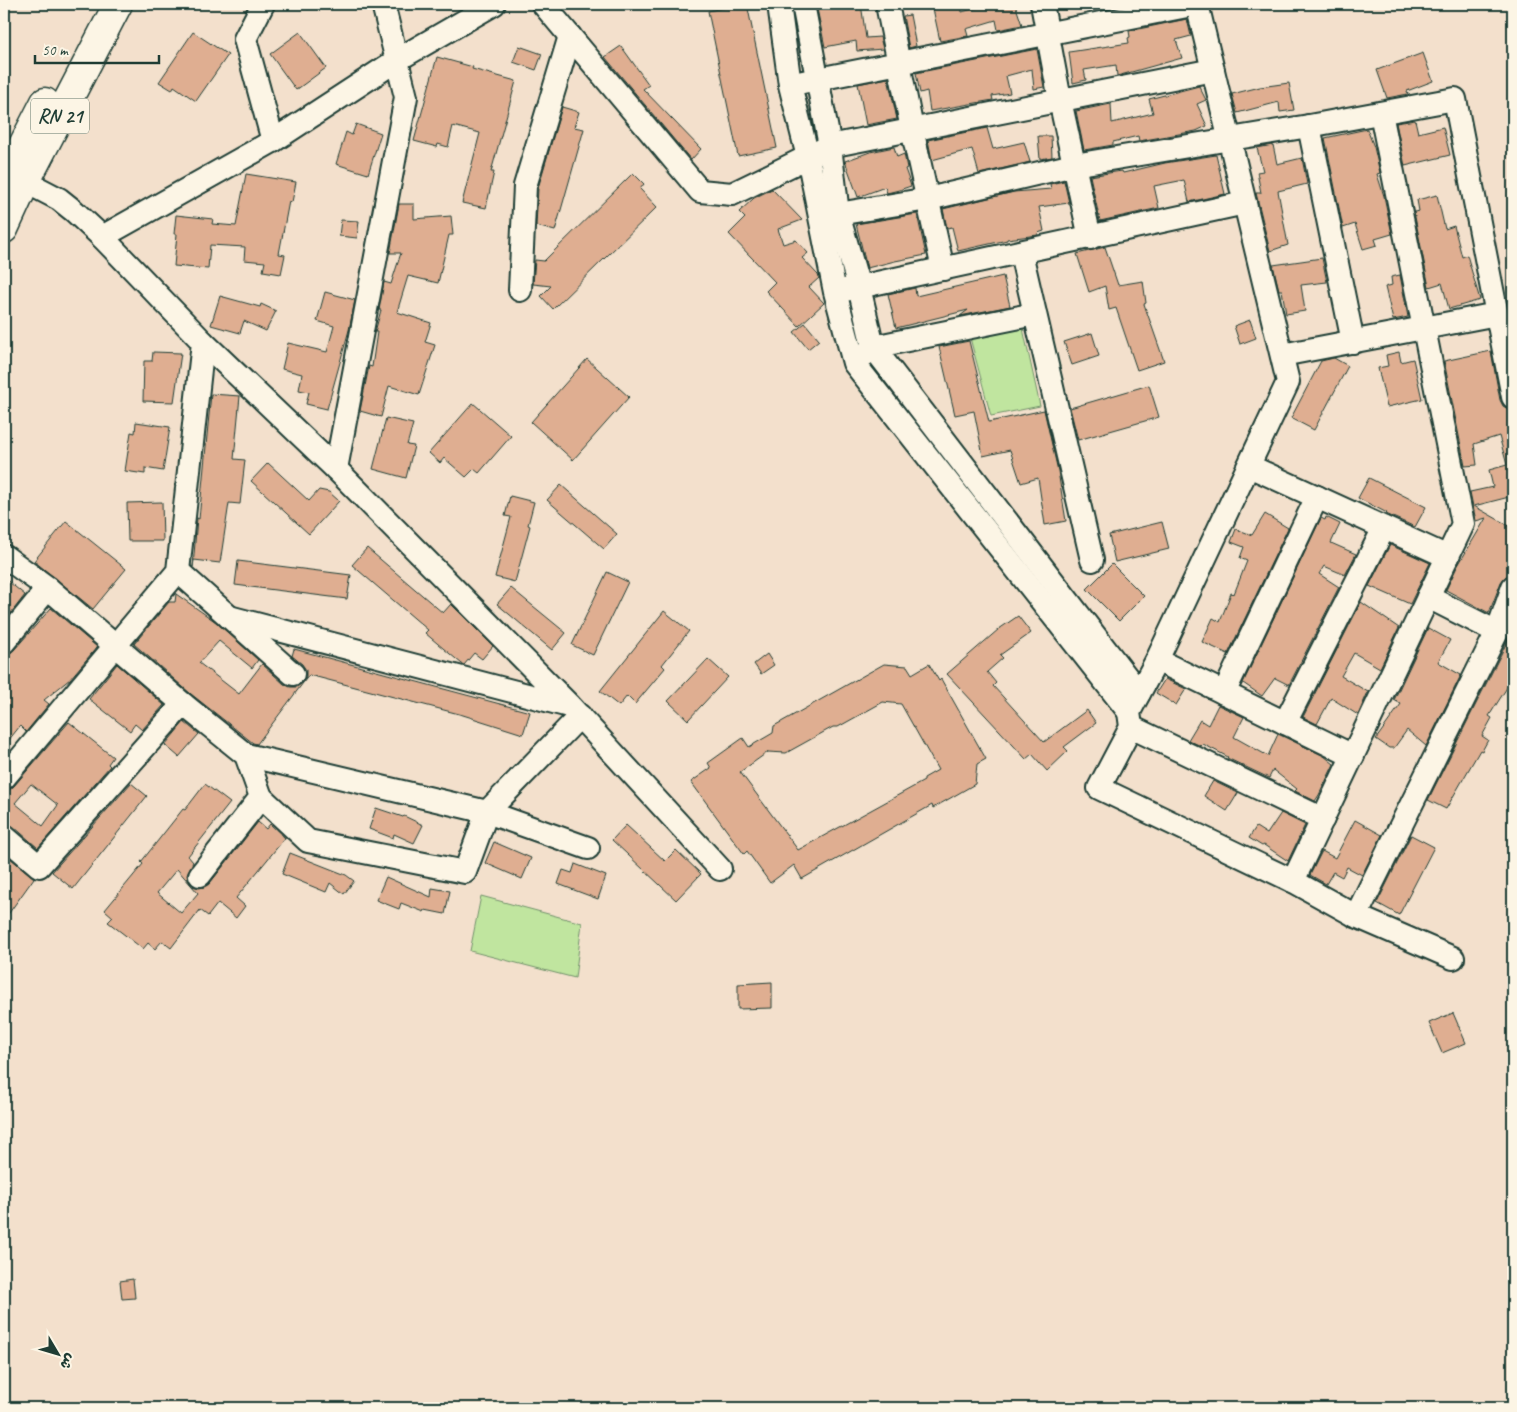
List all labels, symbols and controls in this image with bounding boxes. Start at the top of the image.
scale bar [35,32,159,64]
text: 50 m [42,41,69,60]
road number: RN 21 [31,98,89,134]
north arrow [32,1330,82,1380]
text: ش [56,1350,79,1373]

